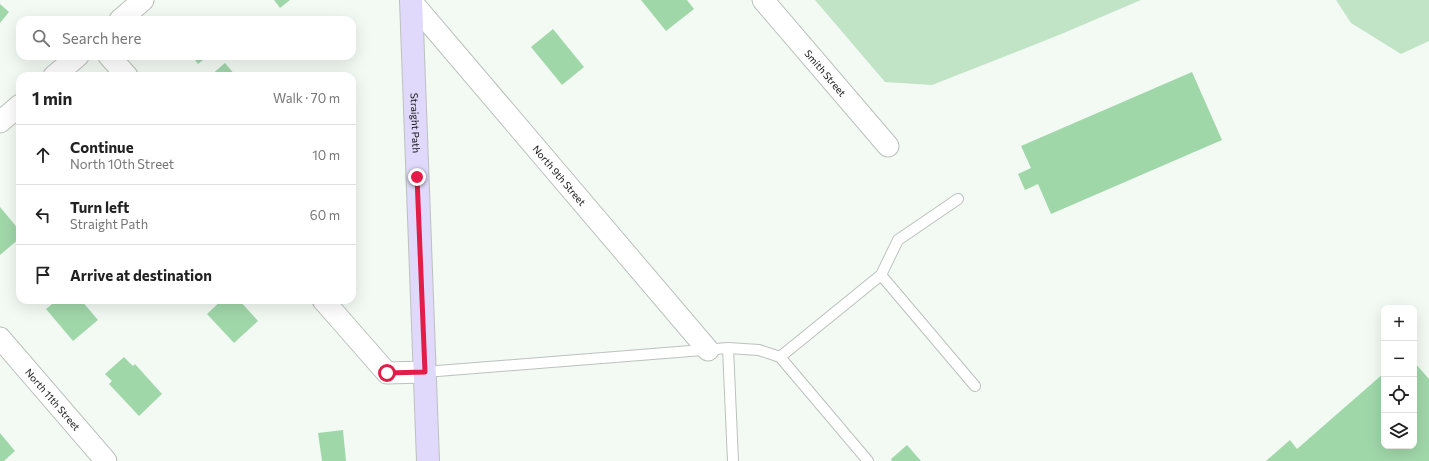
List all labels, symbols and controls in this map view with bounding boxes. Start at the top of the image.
search box [16,16,356,60]
icon: search [30,27,52,49]
text: Search here [62,29,141,47]
street label: Smith Street [802,47,849,99]
text: 1 min [32,88,72,109]
text: Walk · 70 m [273,90,340,106]
street label: Straight Path [408,93,423,153]
text: Continue [70,138,134,156]
street label: North 9th Street [530,143,588,208]
icon: ahead [32,144,54,166]
text: 10 m [312,147,340,163]
text: North 10th Street [70,156,174,172]
route end [408,168,426,186]
text: Turn left [70,198,129,216]
icon: left [32,204,54,226]
text: 60 m [310,207,340,223]
text: Straight Path [70,216,148,232]
icon: arrive [32,264,54,286]
text: Arrive at destination [70,266,212,284]
map controls [1381,305,1417,449]
button: + [1381,305,1417,341]
button: − [1381,341,1417,377]
route start [378,364,396,382]
street label: North 11th Street [23,366,83,433]
button: locate [1381,377,1417,413]
button: layers [1381,413,1417,449]

